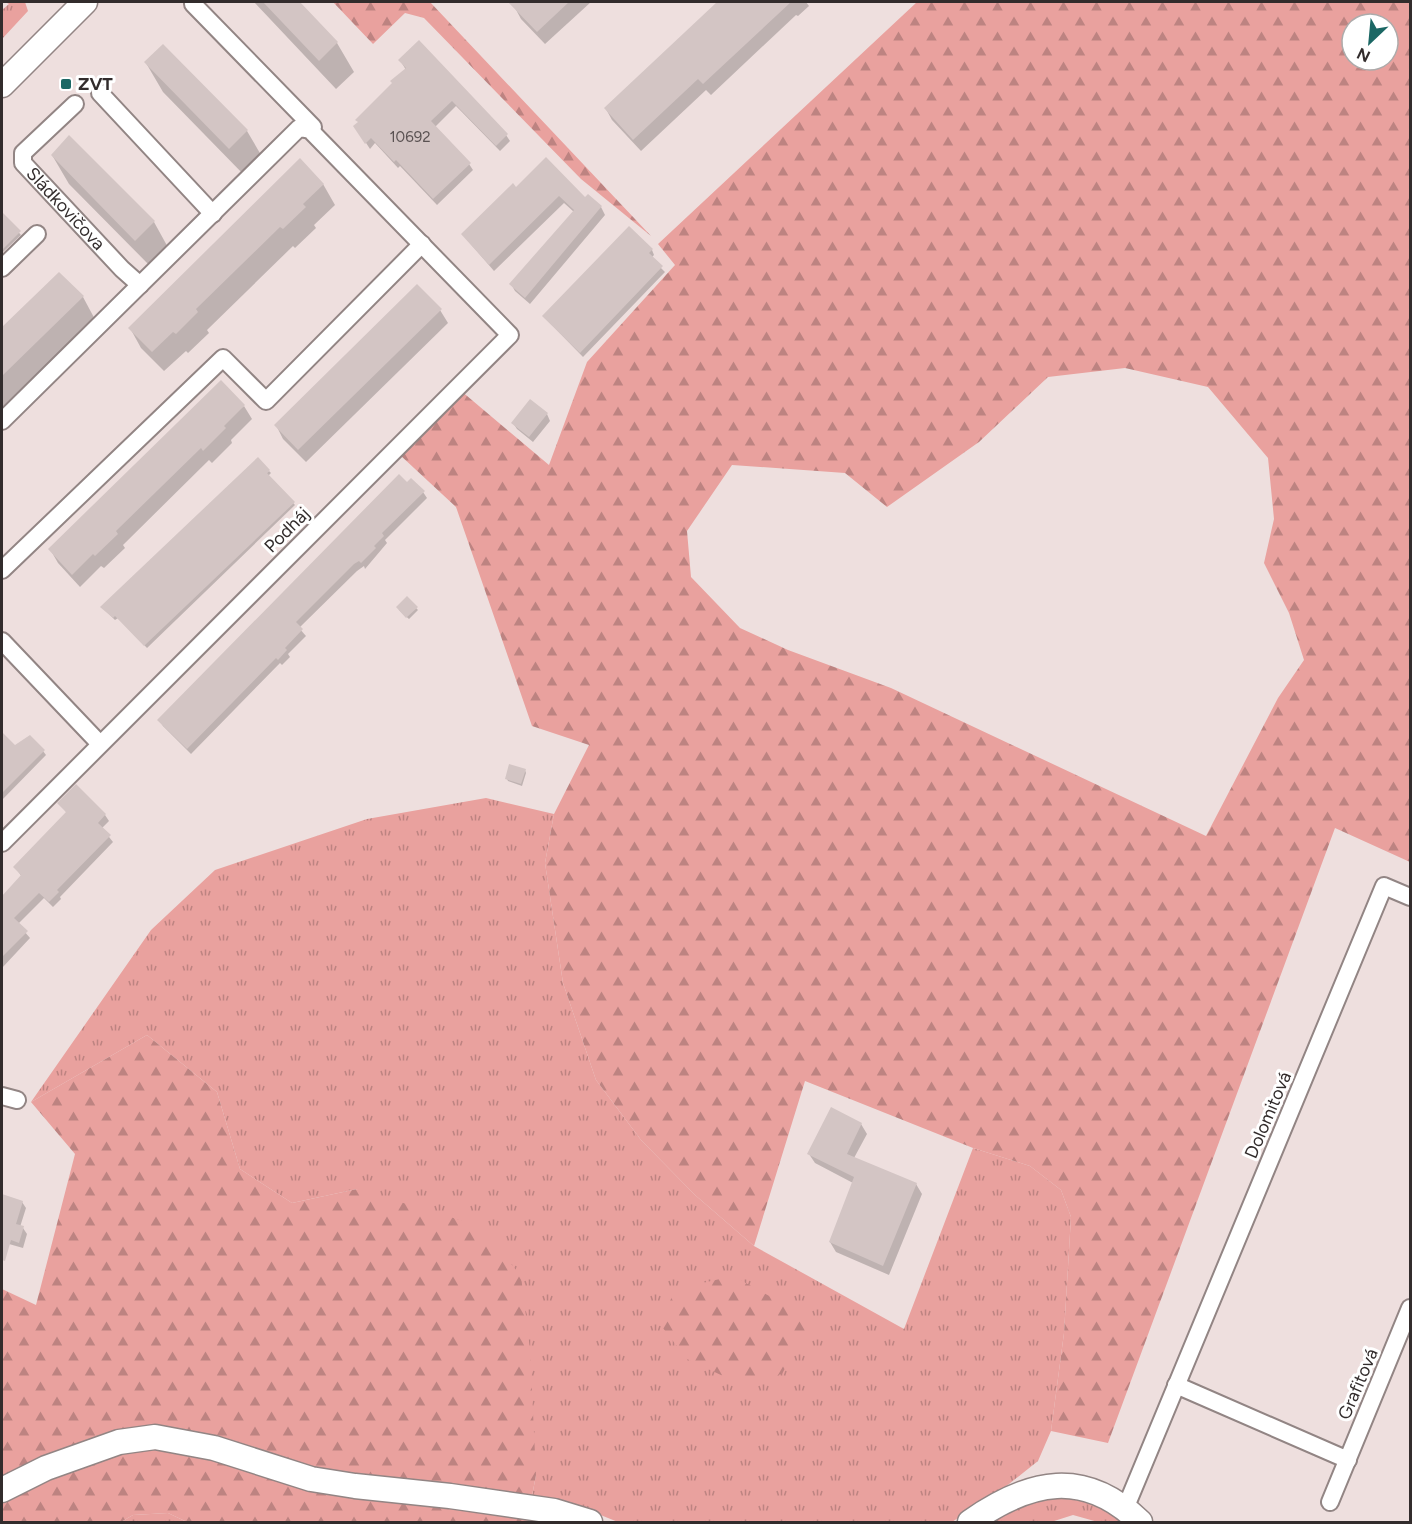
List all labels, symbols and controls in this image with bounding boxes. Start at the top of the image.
north arrow [1340,12,1400,72]
text: N [1354,44,1373,66]
place label: ZVT [78,73,113,95]
marker: ZVT [59,77,73,91]
house number: 10692 [389,128,431,146]
street label: Sládkovičova [22,163,110,255]
street label: Podháj [260,503,314,557]
street label: Dolomitová [1240,1068,1296,1162]
street label: Grafitová [1333,1345,1383,1423]

